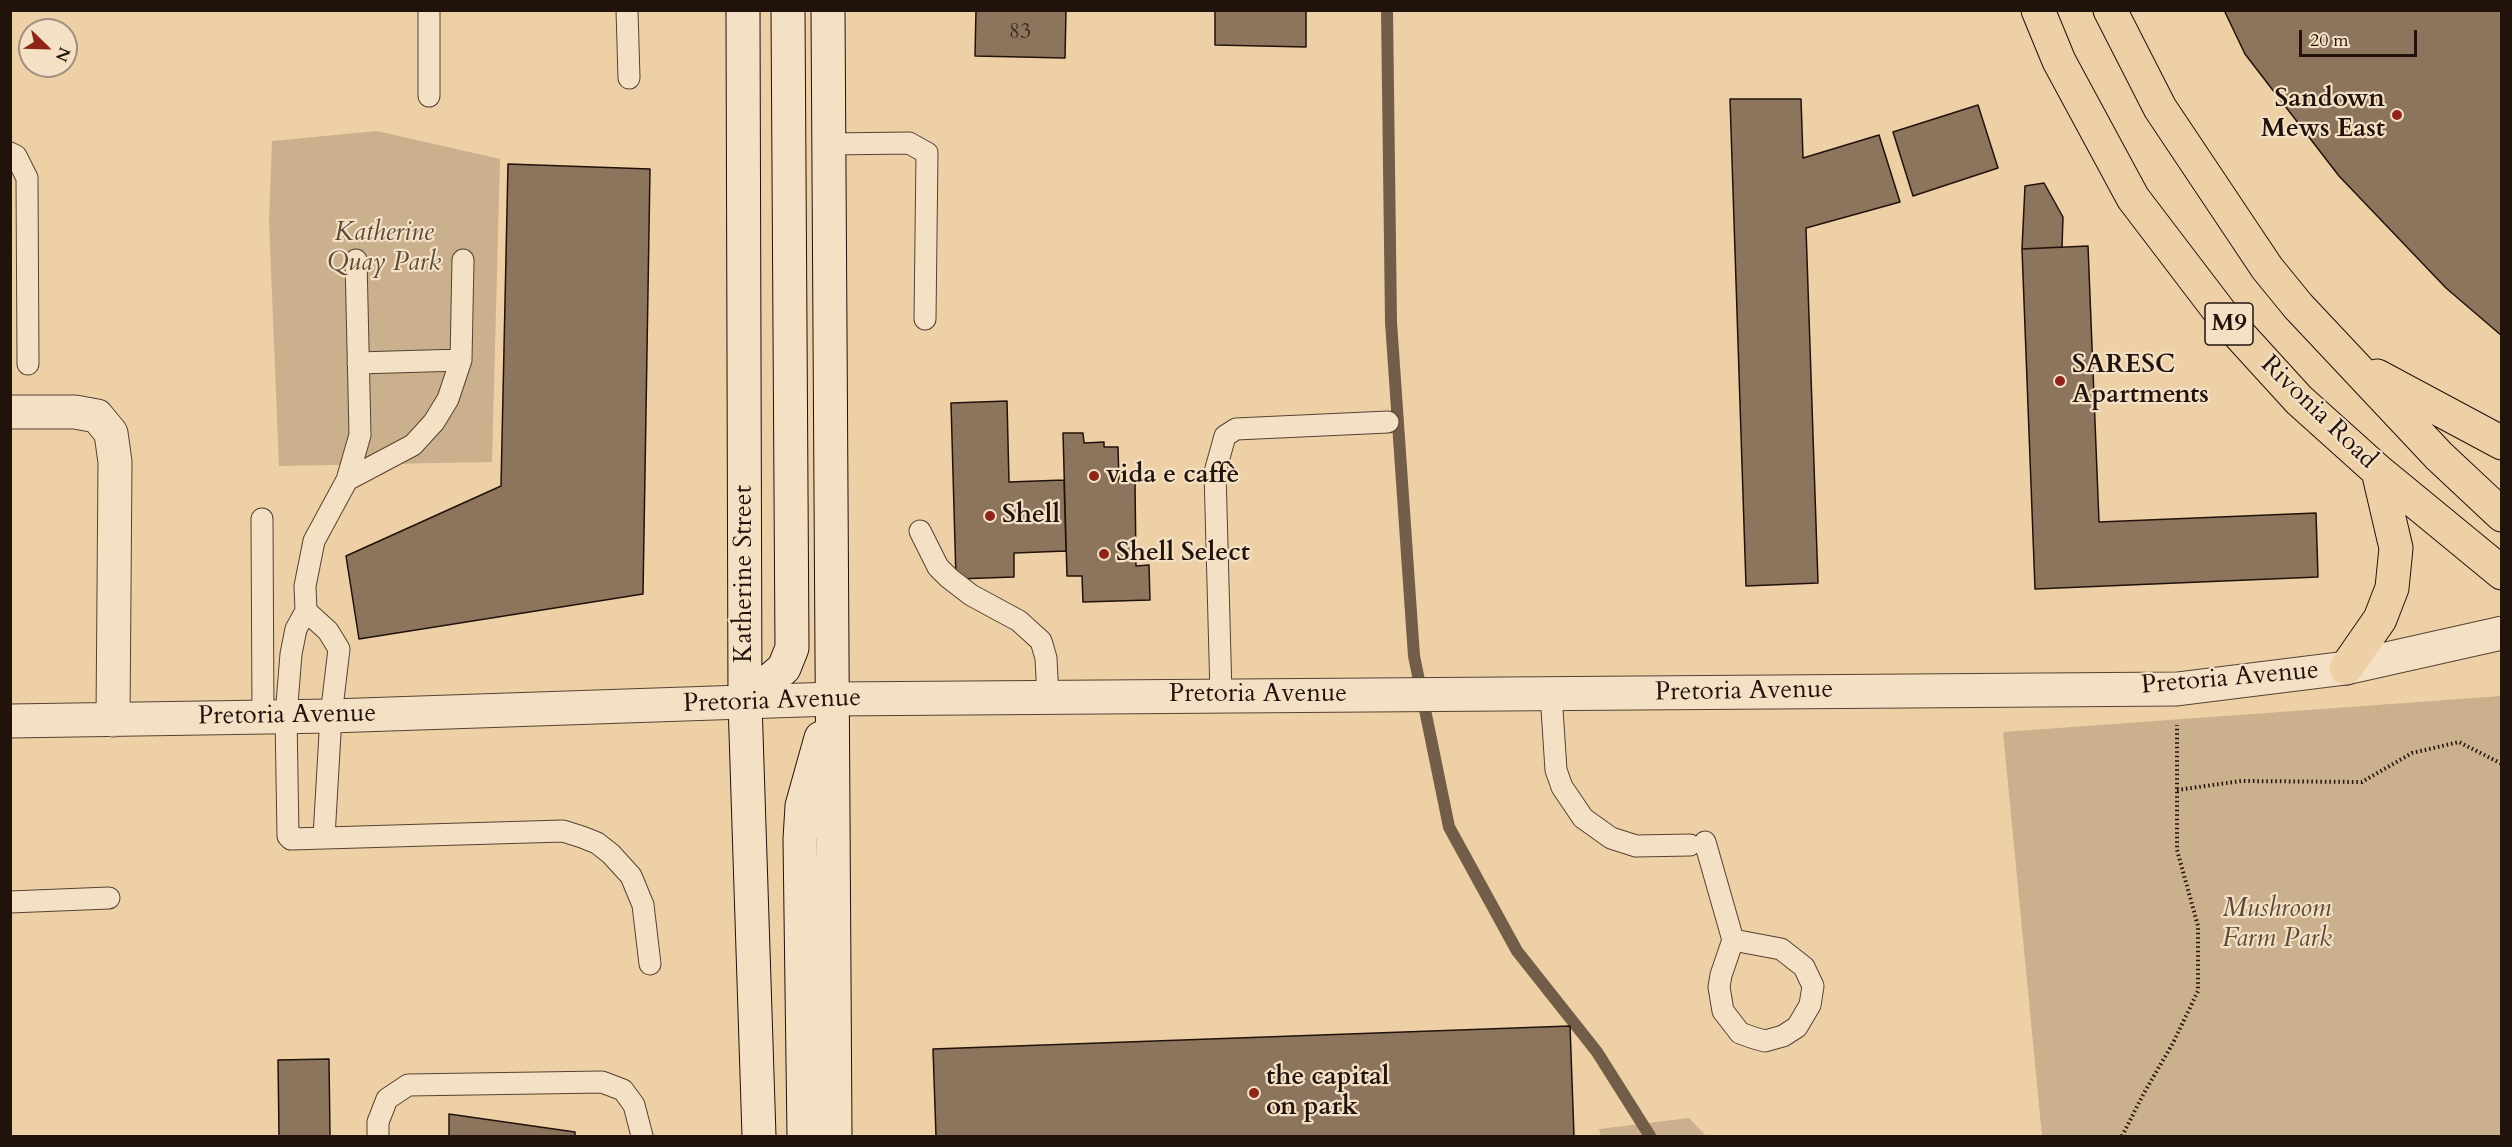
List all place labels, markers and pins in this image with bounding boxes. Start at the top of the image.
place label: Sandown Mews East [2261,84,2385,146]
marker: Sandown Mews East [2390,108,2404,122]
place label: SARESC Apartments [2072,350,2209,412]
marker: SARESC Apartments [2053,374,2067,388]
place label: vida e caffè [1106,460,1239,492]
marker: vida e caffè [1087,469,1101,483]
place label: Shell [1002,500,1060,532]
marker: Shell [983,509,997,523]
place label: Shell Select [1116,538,1250,570]
marker: Shell Select [1097,547,1111,561]
place label: the capital on park [1266,1062,1389,1124]
marker: the capital on park [1247,1086,1261,1100]

